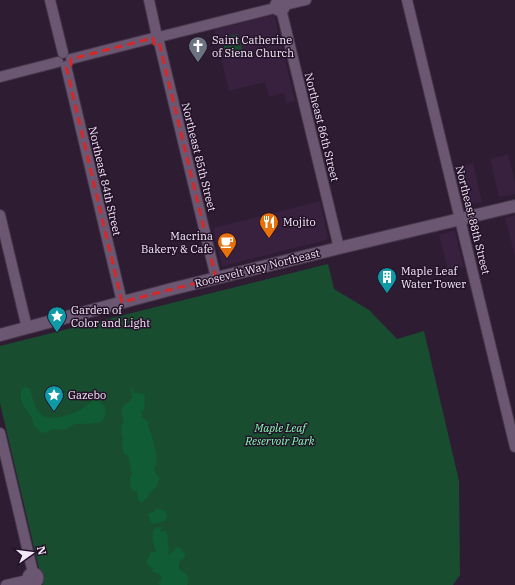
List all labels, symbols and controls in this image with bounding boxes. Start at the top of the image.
place label: Saint Catherine of Siena Church [212,33,294,60]
church icon: Saint Catherine of Siena Church [187,35,209,63]
street label: Northeast 86th Street [302,71,342,183]
street label: Northeast 85th Street [179,101,219,213]
street label: Northeast 84th Street [86,125,124,237]
street label: Northeast 88th Street [453,164,493,276]
restaurant icon: Mojito [258,211,280,239]
place label: Mojito [283,215,316,229]
place label: Macrina Bakery & Cafe [141,229,213,256]
cafe icon: Macrina Bakery & Cafe [216,231,238,259]
street label: Roosevelt Way Northeast [193,246,321,290]
place label: Maple Leaf Water Tower [401,264,466,291]
building icon: Maple Leaf Water Tower [376,266,398,294]
place label: Garden of Color and Light [71,303,150,330]
place icon: Garden of Color and Light [46,305,68,333]
place icon: Gazebo [43,384,65,412]
place label: Gazebo [68,388,106,402]
park label: Maple Leaf Reservoir Park [244,421,315,448]
north arrow [12,533,52,573]
text: N [34,545,50,557]

